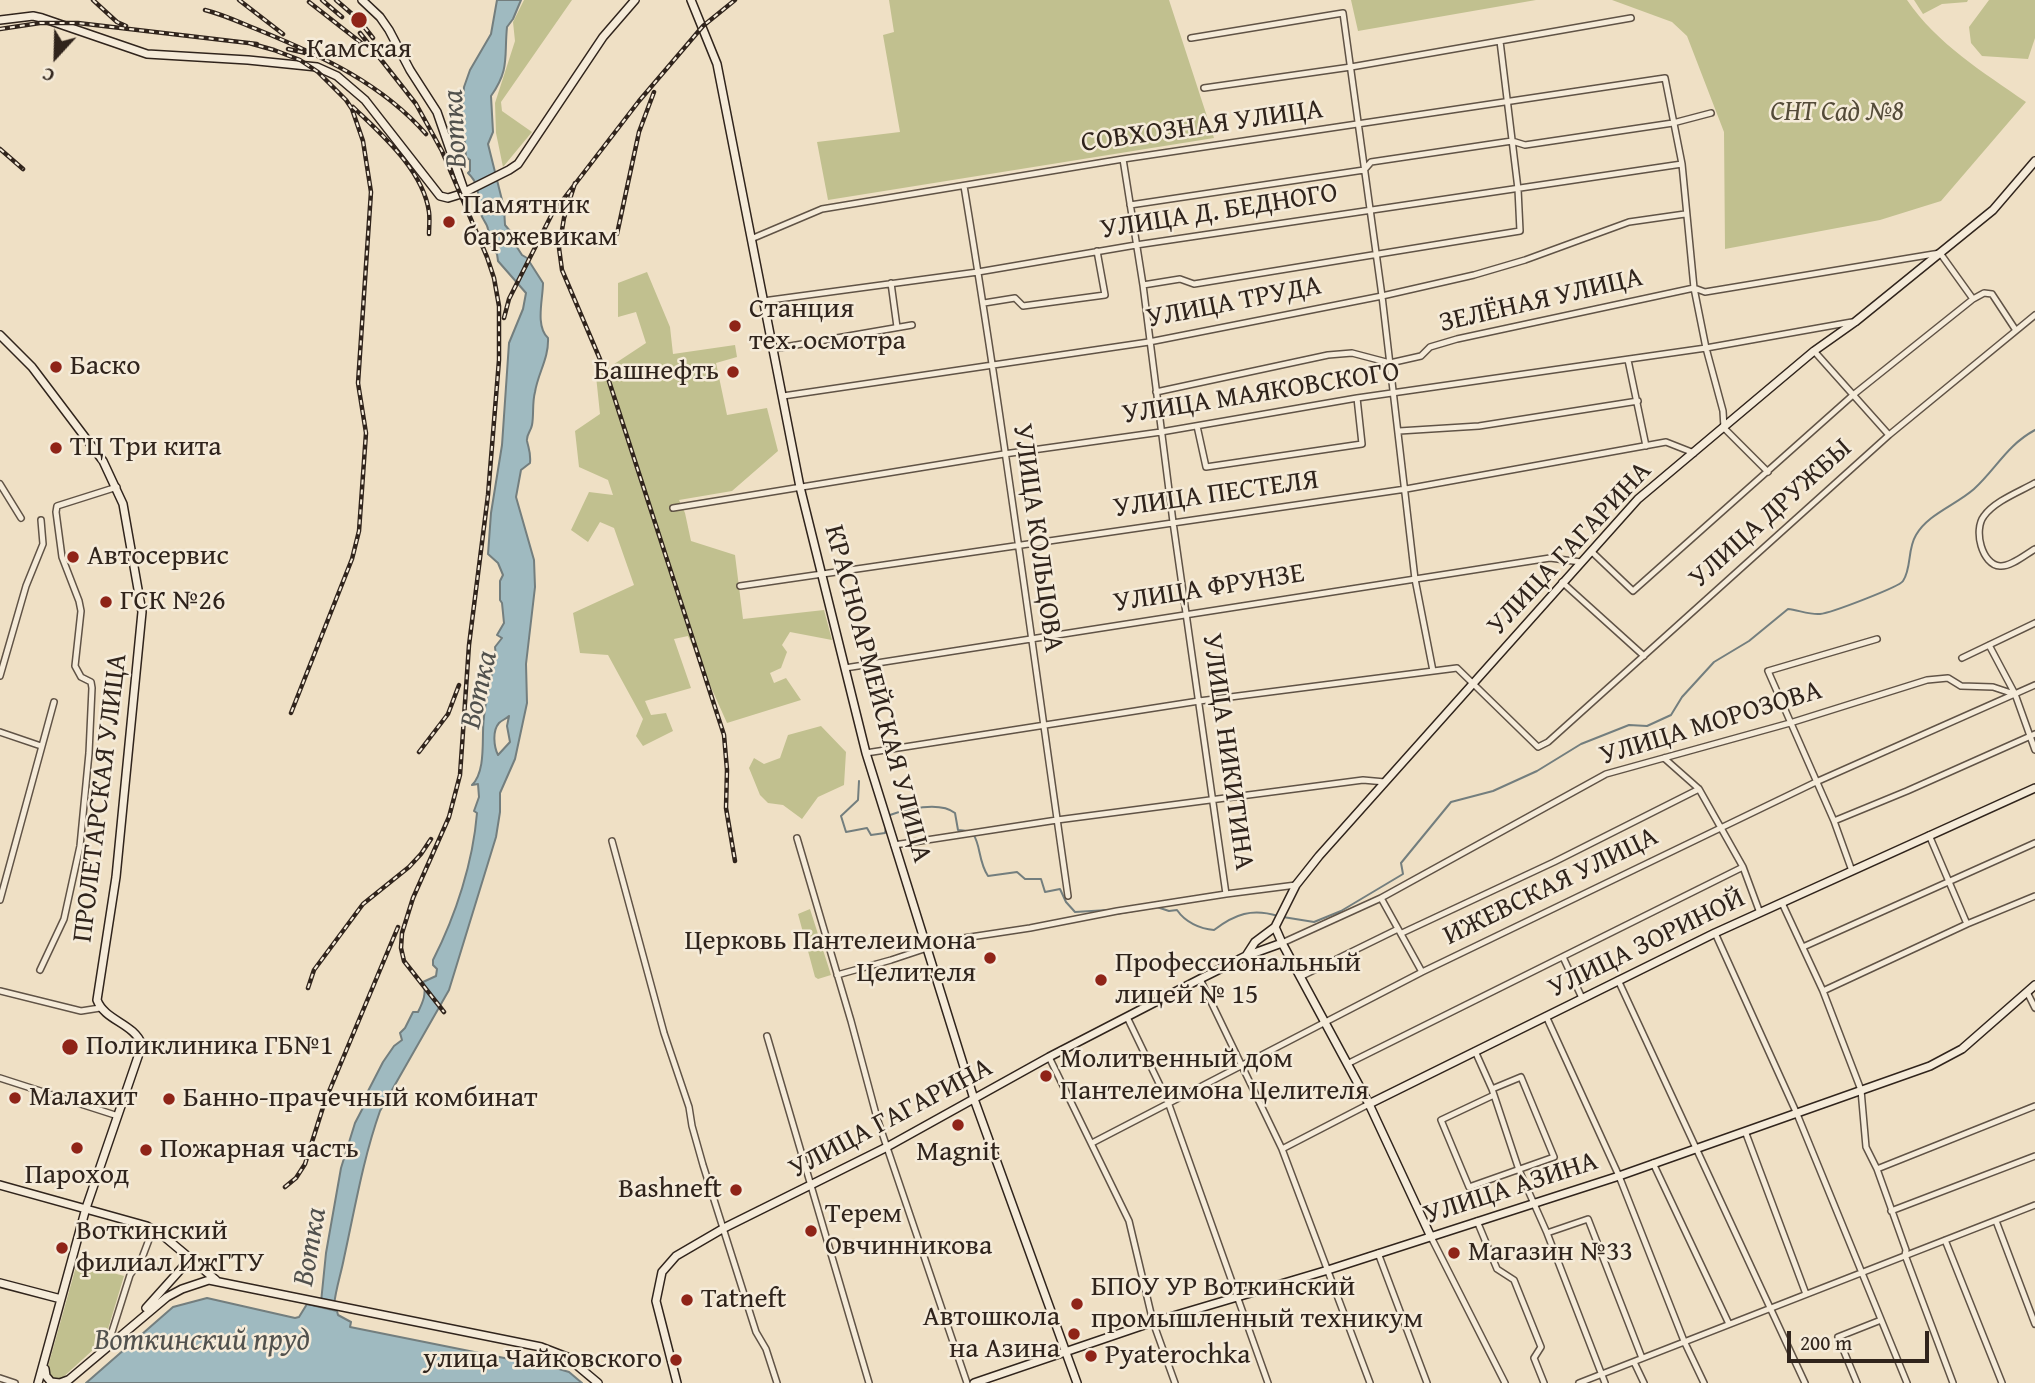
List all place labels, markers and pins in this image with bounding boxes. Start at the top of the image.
marker: Камская [349,10,369,30]
place label: Камская [306,33,412,67]
place label: Памятник баржевикам [463,189,618,255]
marker: Памятник баржевикам [441,214,457,230]
place label: Станция тех. осмотра [749,293,906,359]
marker: Станция тех. осмотра [727,318,743,334]
place label: Баско [70,350,141,384]
place label: Башнефть [594,355,719,389]
marker: Баско [48,359,64,375]
marker: Башнефть [725,364,741,380]
place label: ТЦ Три кита [70,431,222,465]
marker: ТЦ Три кита [48,440,64,456]
place label: Автосервис [87,540,229,574]
marker: Автосервис [65,549,81,565]
place label: ГСК №26 [120,585,226,619]
marker: ГСК №26 [98,594,114,610]
place label: Церковь Пантелеимона Целителя [684,925,976,991]
place label: Профессиональный лицей № 15 [1115,947,1361,1013]
marker: Церковь Пантелеимона Целителя [982,950,998,966]
marker: Профессиональный лицей № 15 [1093,972,1109,988]
place label: Поликлиника ГБ№1 [86,1030,334,1064]
marker: Поликлиника ГБ№1 [60,1037,80,1057]
place label: Молитвенный дом Пантелеимона Целителя [1060,1043,1369,1109]
marker: Молитвенный дом Пантелеимона Целителя [1038,1068,1054,1084]
place label: Малахит [29,1081,137,1115]
place label: Банно-прачечный комбинат [183,1082,538,1116]
marker: Малахит [7,1090,23,1106]
marker: Банно-прачечный комбинат [161,1091,177,1107]
marker: Magnit [950,1117,966,1133]
place label: Пожарная часть [160,1133,359,1167]
place label: Magnit [916,1136,1000,1170]
marker: Пароход [69,1140,85,1156]
marker: Пожарная часть [138,1142,154,1158]
place label: Пароход [25,1159,129,1193]
place label: Bashneft [618,1173,722,1207]
marker: Bashneft [728,1182,744,1198]
place label: Терем Овчинникова [825,1198,992,1264]
place label: Воткинский филиал ИжГТУ [76,1215,264,1281]
marker: Терем Овчинникова [803,1223,819,1239]
place label: Магазин №33 [1468,1236,1633,1270]
marker: Воткинский филиал ИжГТУ [54,1240,70,1256]
marker: Магазин №33 [1446,1245,1462,1261]
place label: БПОУ УР Воткинский промышленный техникум [1091,1271,1423,1337]
place label: Tatneft [701,1283,786,1317]
marker: Tatneft [679,1292,695,1308]
marker: БПОУ УР Воткинский промышленный техникум [1069,1296,1085,1312]
place label: Автошкола на Азина [923,1301,1060,1367]
marker: Автошкола на Азина [1066,1326,1082,1342]
place label: Pyaterochka [1105,1339,1250,1373]
place label: улица Чайковского [423,1343,662,1377]
marker: Pyaterochka [1083,1348,1099,1364]
marker: улица Чайковского [668,1352,684,1368]

